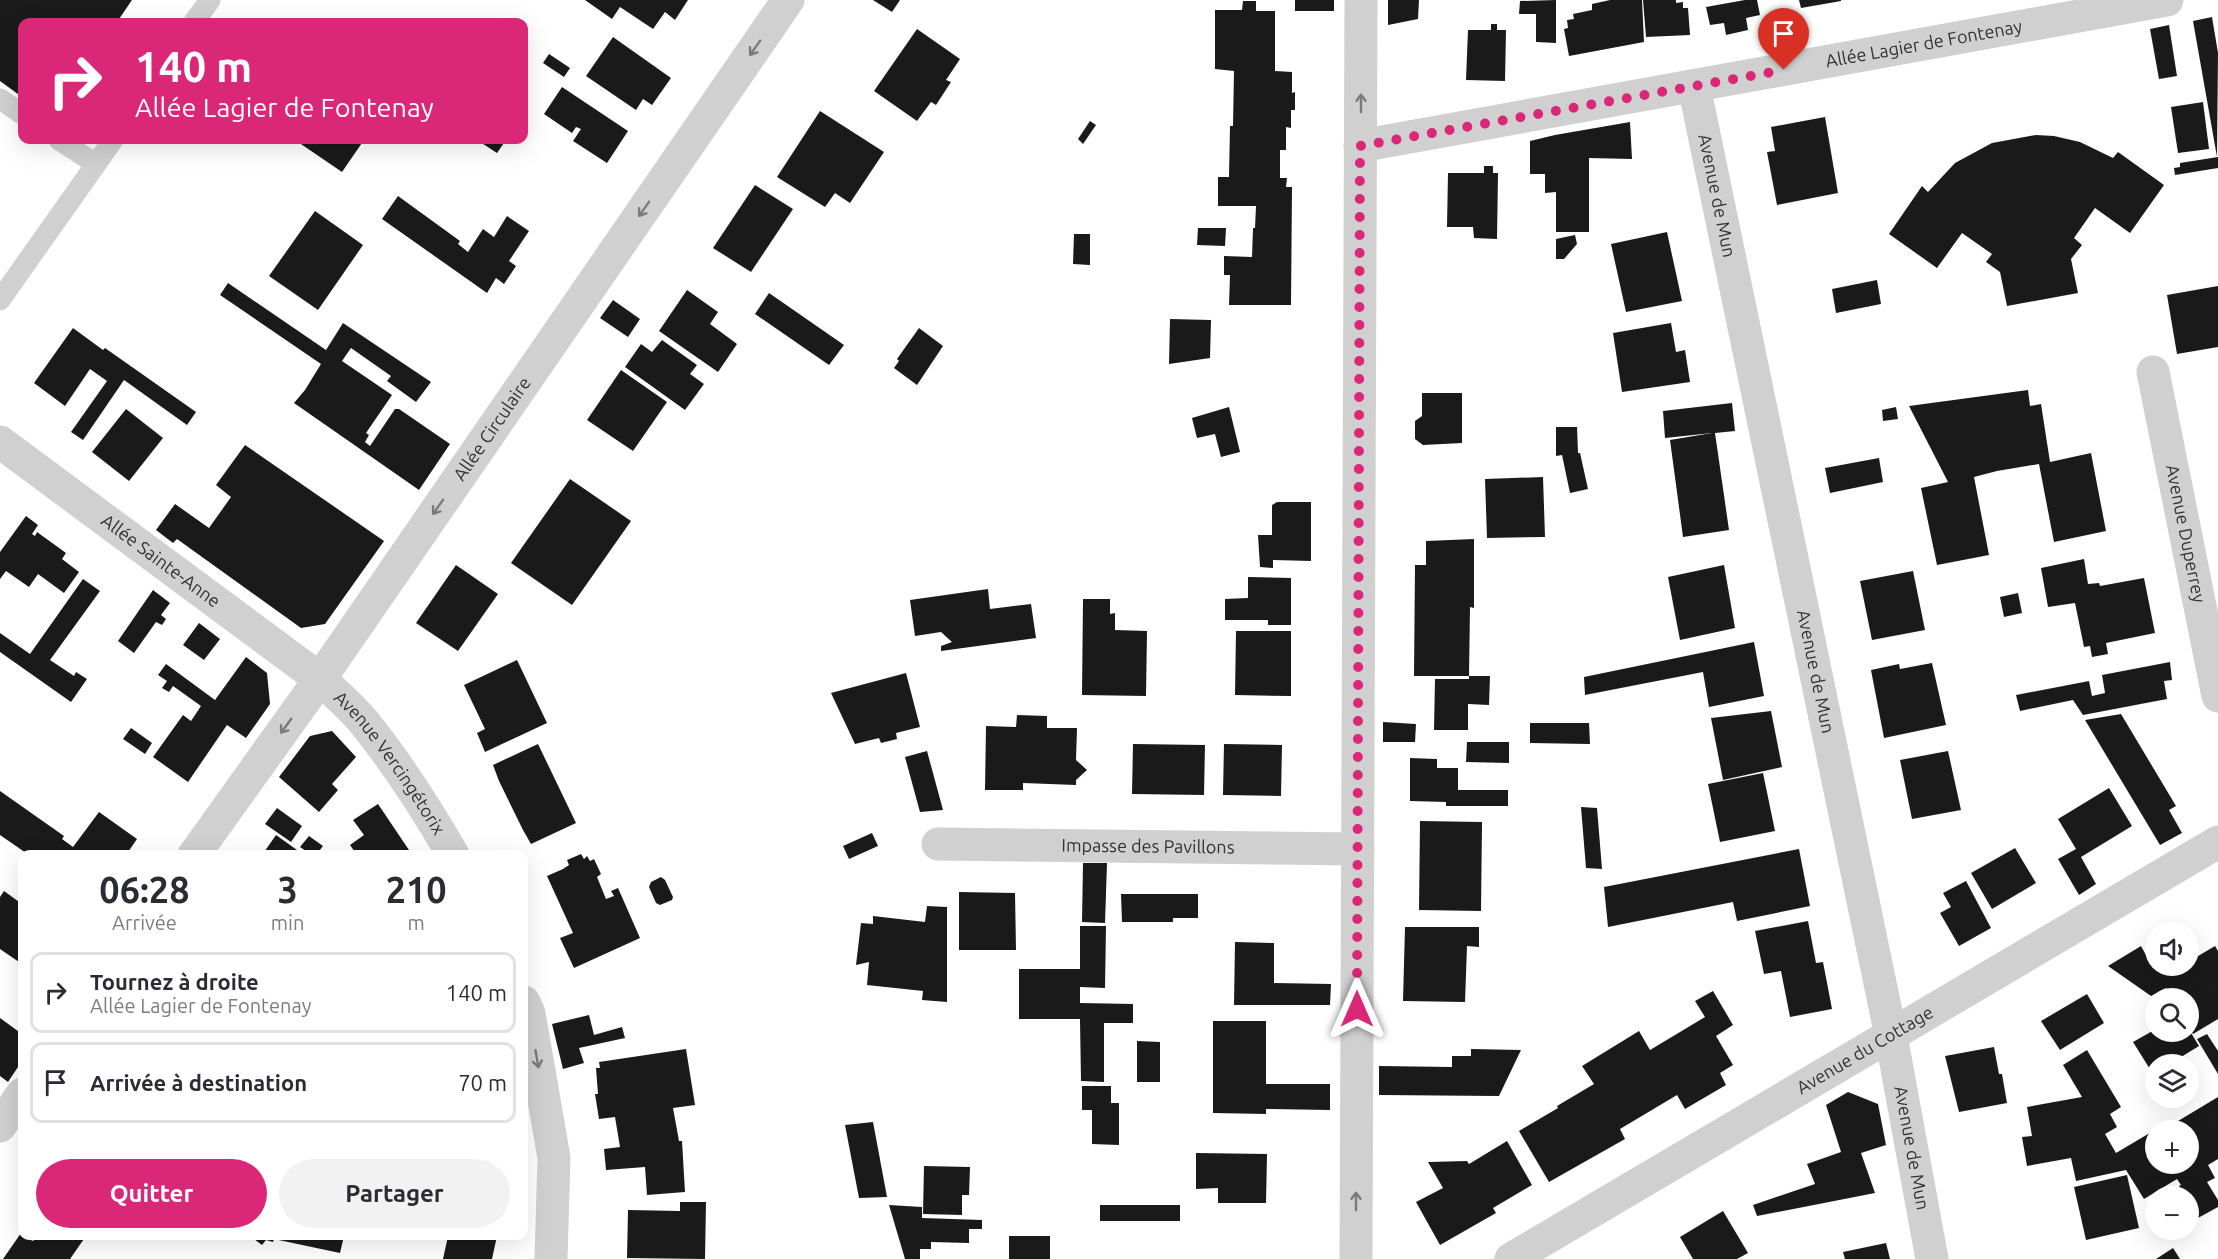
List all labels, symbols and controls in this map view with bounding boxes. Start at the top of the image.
pin [1758,8,1809,70]
street label: Allée Lagier de Fontenay [1824,15,2024,71]
icon: arrive [1767,17,1800,50]
one-way arrow [749,40,761,56]
icon: right [36,42,114,120]
text: 140 m [135,43,252,90]
text: Allée Lagier de Fontenay [135,92,434,122]
one-way arrow [1355,93,1367,113]
street label: Avenue de Mun [1695,132,1740,259]
one-way arrow [638,200,650,216]
street label: Allée Circulaire [449,373,534,484]
street label: Avenue Duperrey [2163,463,2210,605]
one-way arrow [432,499,444,515]
street label: Allée Sainte-Anne [98,510,225,611]
street label: Avenue de Mun [1794,608,1839,735]
street label: Avenue Vercingétorix [331,687,450,838]
one-way arrow [280,718,292,734]
street label: Impasse des Pavillons [1061,834,1235,857]
text: 06:28 [99,869,189,910]
text: 3 [277,869,298,910]
text: 210 [386,869,447,910]
text: Arrivée [112,911,177,934]
text: min [271,911,304,934]
text: m [408,911,425,934]
map controls [2145,922,2199,1240]
button: sound [2145,922,2199,976]
text: Tournez à droite [90,969,259,994]
icon: right [39,976,72,1009]
position arrow [1325,977,1389,1041]
text: 140 m [446,980,507,1005]
button: search [2145,988,2199,1042]
text: Allée Lagier de Fontenay [90,994,311,1017]
street label: Avenue du Cottage [1793,1001,1936,1097]
one-way arrow [531,1049,542,1068]
button: layers [2145,1054,2199,1108]
icon: arrive [39,1066,72,1099]
text: Arrivée à destination [90,1070,307,1095]
text: 70 m [458,1070,507,1095]
street label: Avenue de Mun [1891,1084,1934,1211]
button: + [2145,1120,2199,1174]
button: Quitter [36,1159,267,1228]
button: Partager [279,1159,510,1228]
button: − [2145,1186,2199,1240]
one-way arrow [1350,1191,1362,1211]

